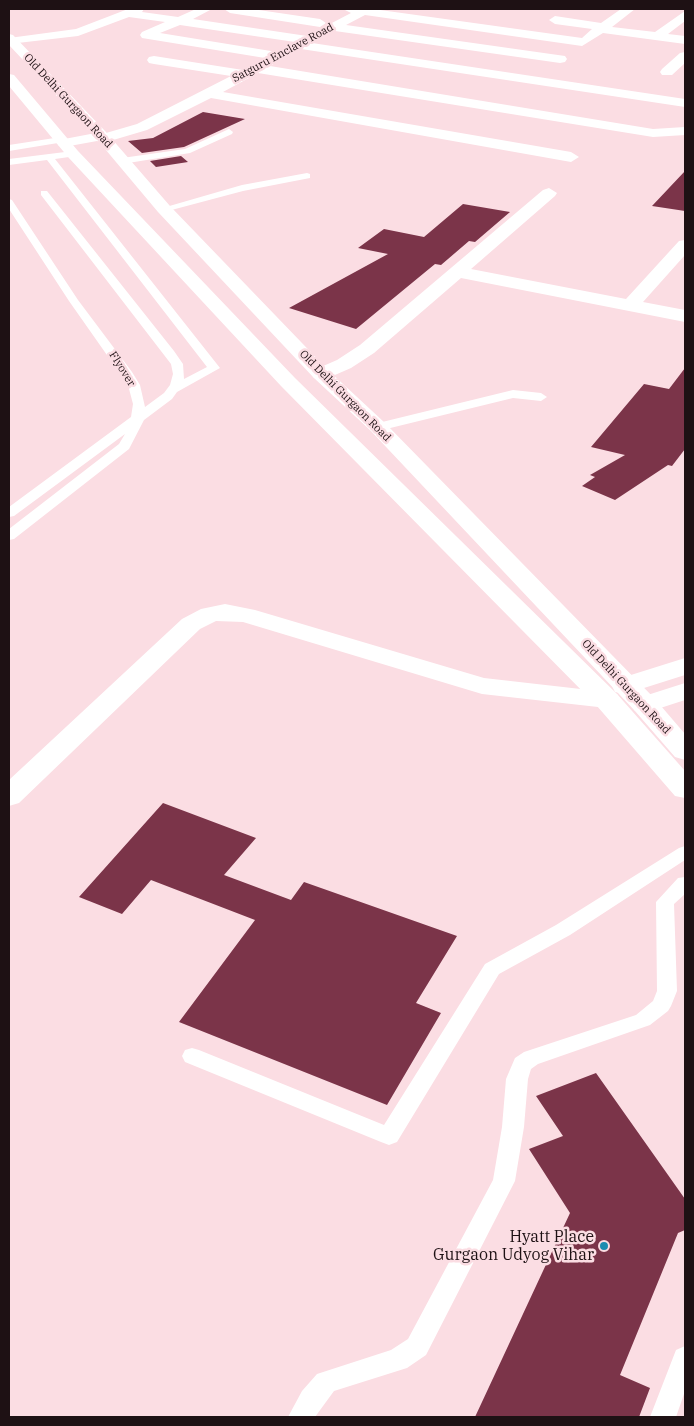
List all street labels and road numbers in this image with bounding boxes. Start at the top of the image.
street label: Satguru Enclave Road [230,21,336,85]
street label: Old Delhi Gurgaon Road [21,51,115,151]
street label: Old Delhi Gurgaon Road [297,348,393,444]
street label: Flyover [106,349,138,389]
street label: Old Delhi Gurgaon Road [579,637,673,737]

